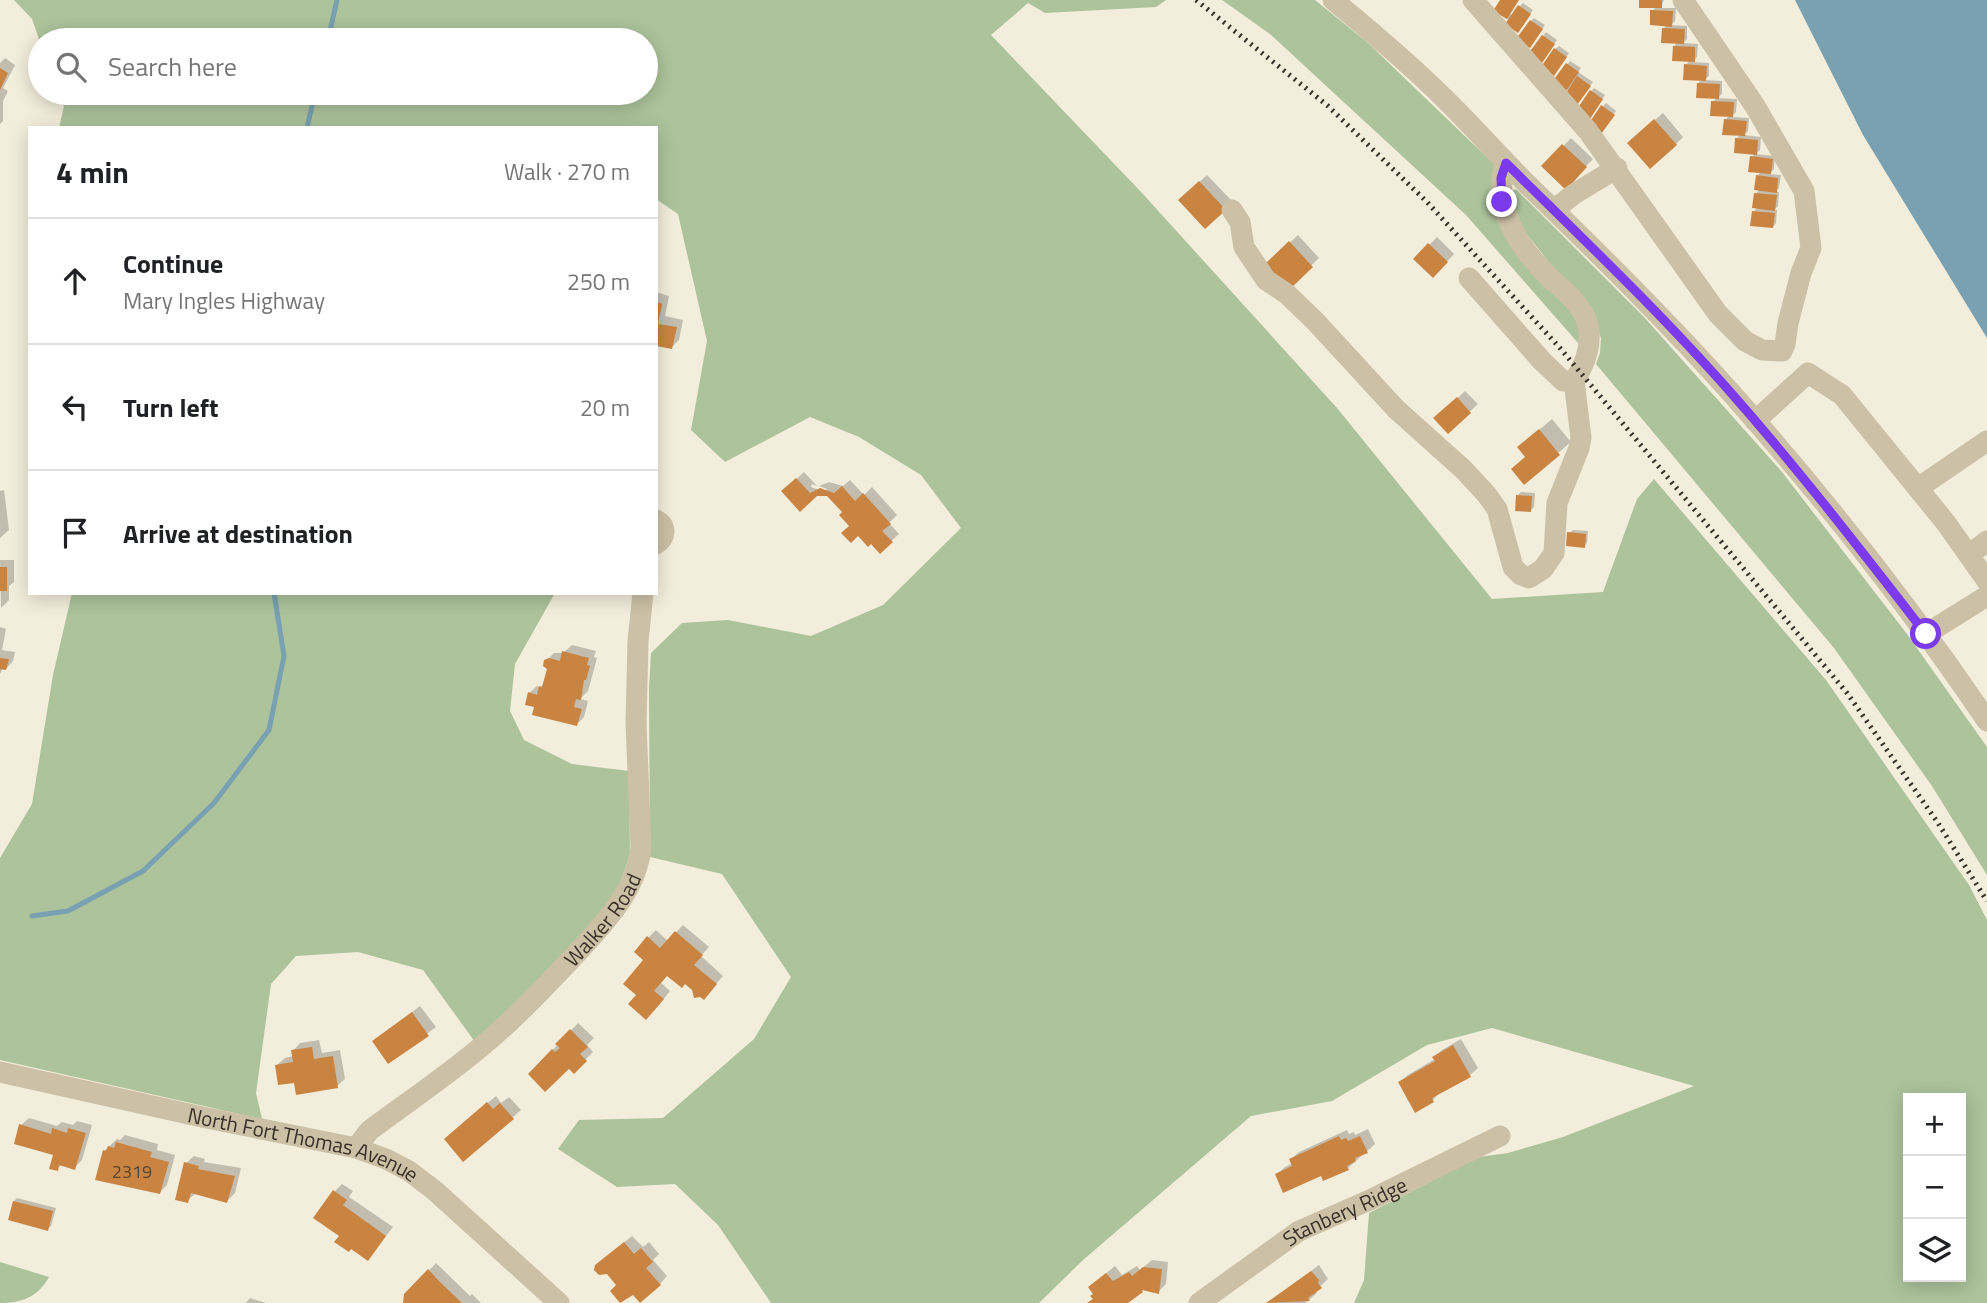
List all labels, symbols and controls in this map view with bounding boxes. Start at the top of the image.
search box [28,28,658,105]
text: Search here [108,47,237,86]
icon: search [52,48,90,86]
text: 4 min [56,149,129,195]
text: Walk · 270 m [504,154,630,189]
route end [1486,186,1517,217]
text: Continue [123,244,223,283]
icon: ahead [56,262,94,300]
text: 250 m [567,264,630,299]
text: Mary Ingles Highway [123,283,325,318]
icon: left [56,388,94,426]
text: Turn left [123,388,218,427]
text: 20 m [580,390,630,425]
icon: arrive [56,514,94,552]
text: Arrive at destination [123,514,353,553]
route start [1910,618,1941,649]
street label: Walker Road [556,868,649,974]
map controls [1903,1093,1966,1282]
button: + [1903,1093,1966,1156]
street label: North Fort Thomas Avenue [185,1098,426,1189]
button: − [1903,1156,1966,1219]
house number: 2319 [112,1158,152,1185]
street label: Stanbery Ridge [1276,1168,1412,1254]
button: layers [1903,1219,1966,1282]

